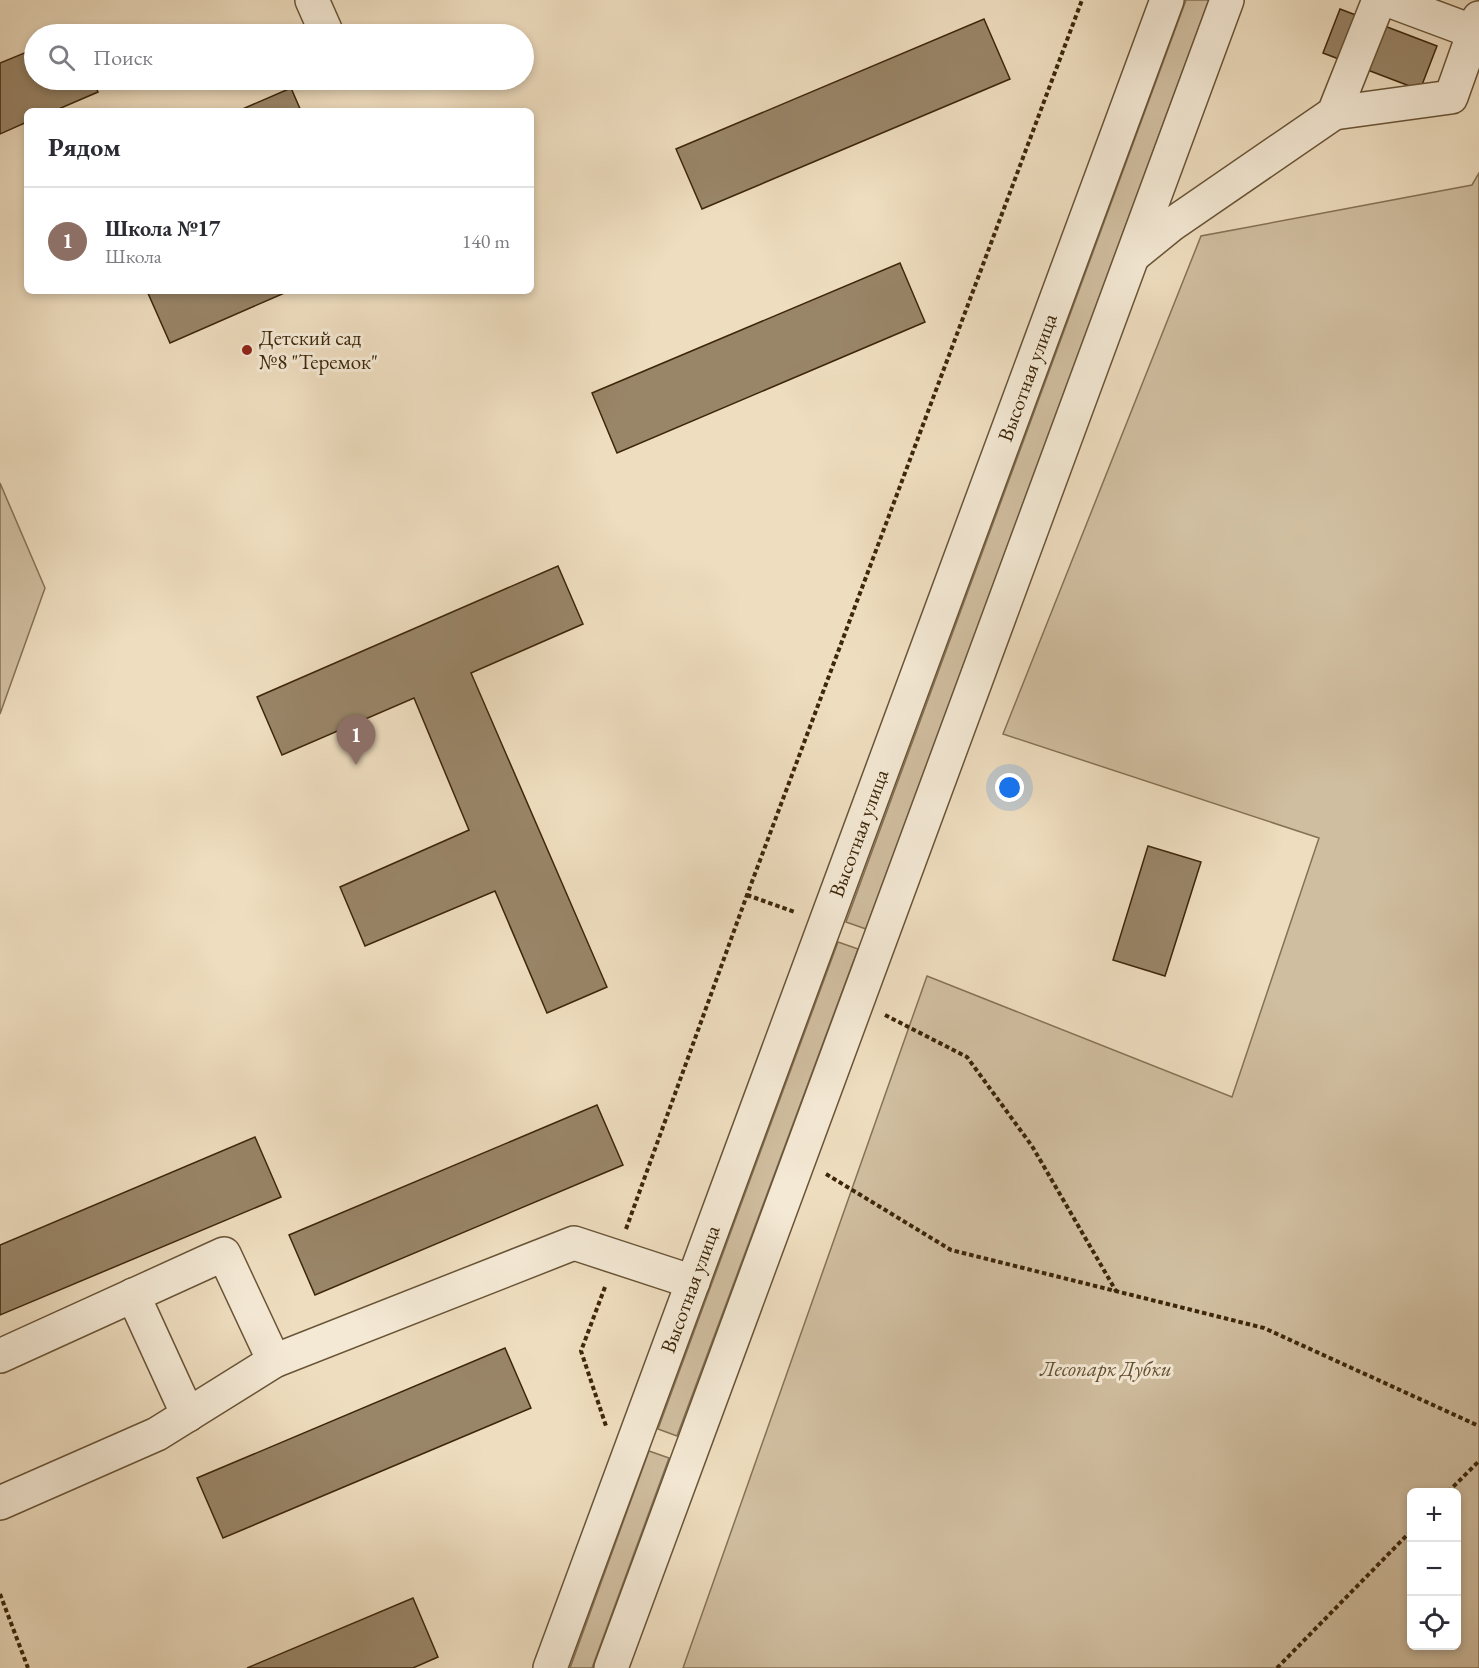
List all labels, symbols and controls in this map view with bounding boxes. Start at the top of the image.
search box [24,24,534,90]
icon: search [45,41,78,74]
text: Поиск [93,43,153,72]
text: Рядом [48,130,121,164]
text: Школа №17 [105,214,220,243]
text: 1 [62,228,73,254]
text: 140 m [462,228,510,254]
text: Школа [105,243,162,269]
street label: Высотная улица [991,309,1063,445]
place label: Детский сад №8 "Теремок" [259,324,378,375]
marker: Детский сад №8 "Теремок" [240,343,254,357]
pin: 1 [336,716,376,765]
street label: Высотная улица [822,765,894,901]
your location [995,773,1024,802]
street label: Высотная улица [654,1221,726,1357]
park label: Лесопарк Дубки [1039,1355,1172,1382]
map controls [1407,1488,1461,1650]
button: + [1407,1488,1461,1542]
button: − [1407,1542,1461,1596]
button: locate [1407,1596,1461,1650]

